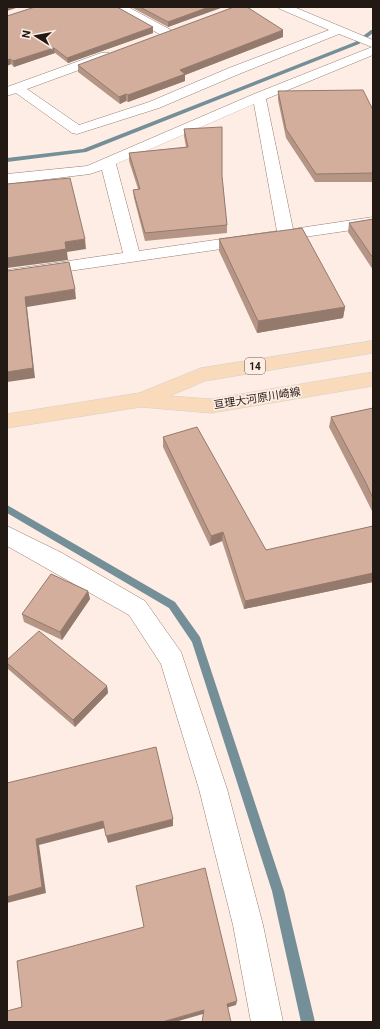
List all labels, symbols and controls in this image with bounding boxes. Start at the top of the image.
north arrow [16,16,56,56]
text: N [20,29,34,39]
road number: 14 [245,358,265,374]
street label: 亘理大河原川崎線 [213,385,302,412]

